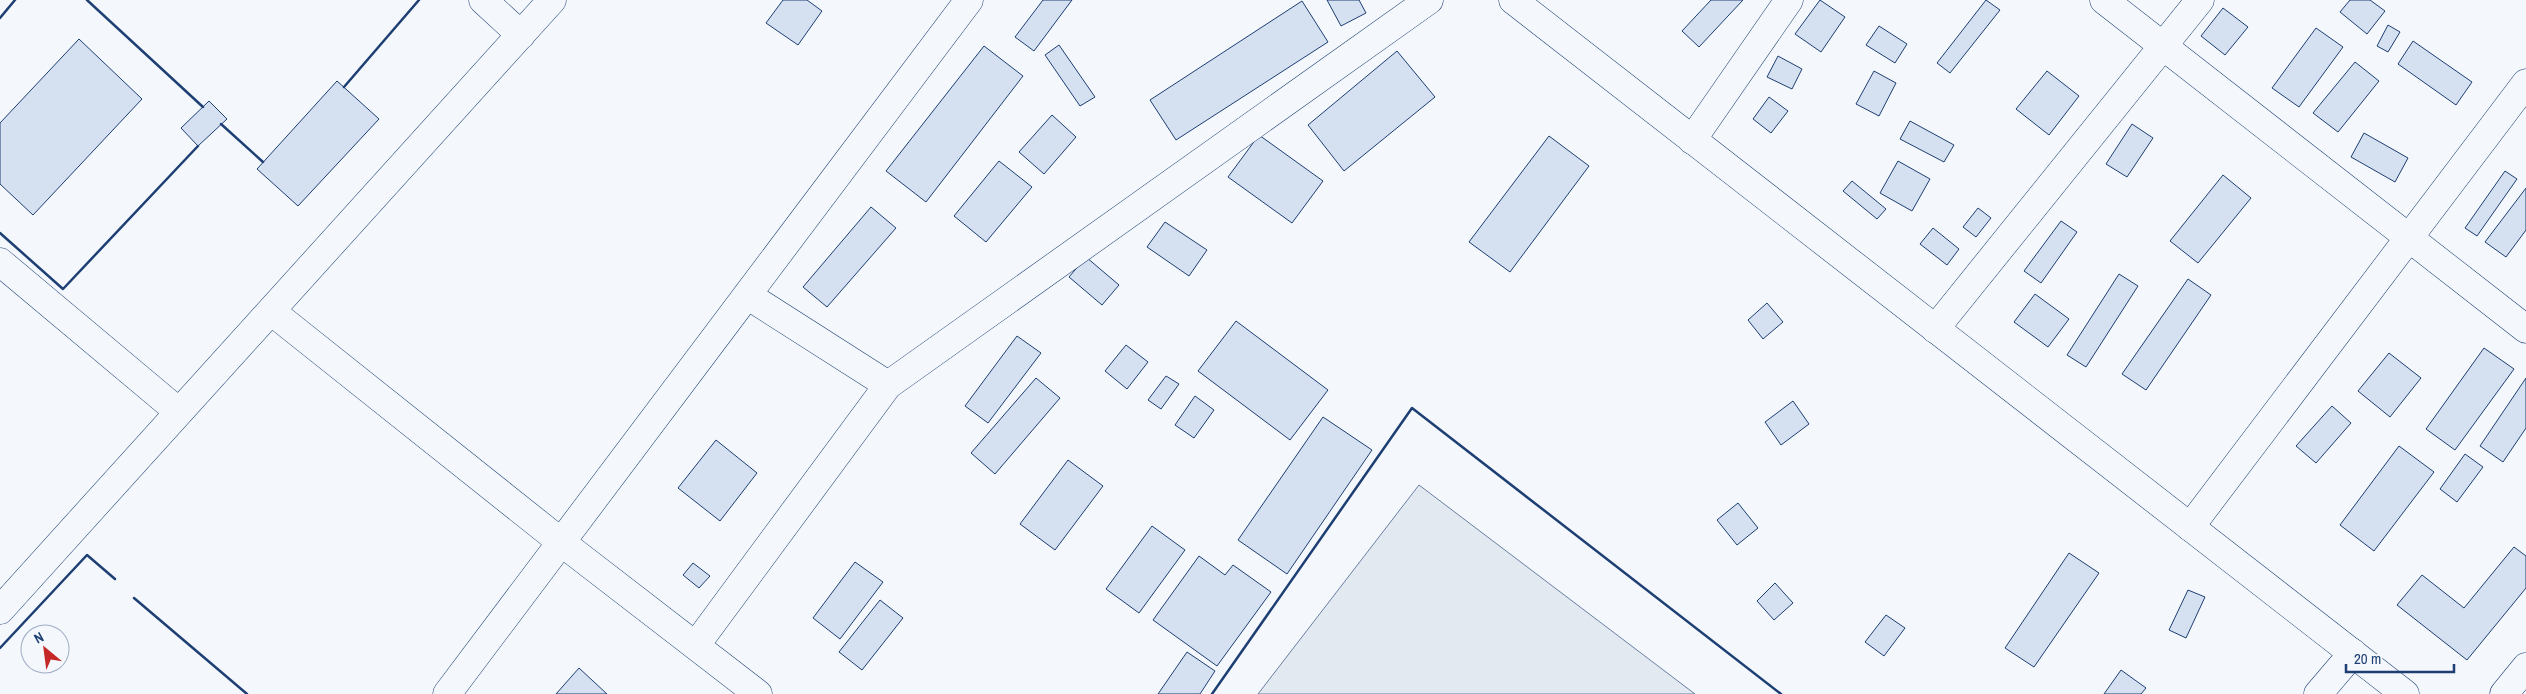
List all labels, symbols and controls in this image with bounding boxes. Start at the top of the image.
north arrow [20,624,70,674]
text: N [31,628,47,648]
scale bar [2346,642,2454,674]
text: 20 m [2354,648,2381,669]

